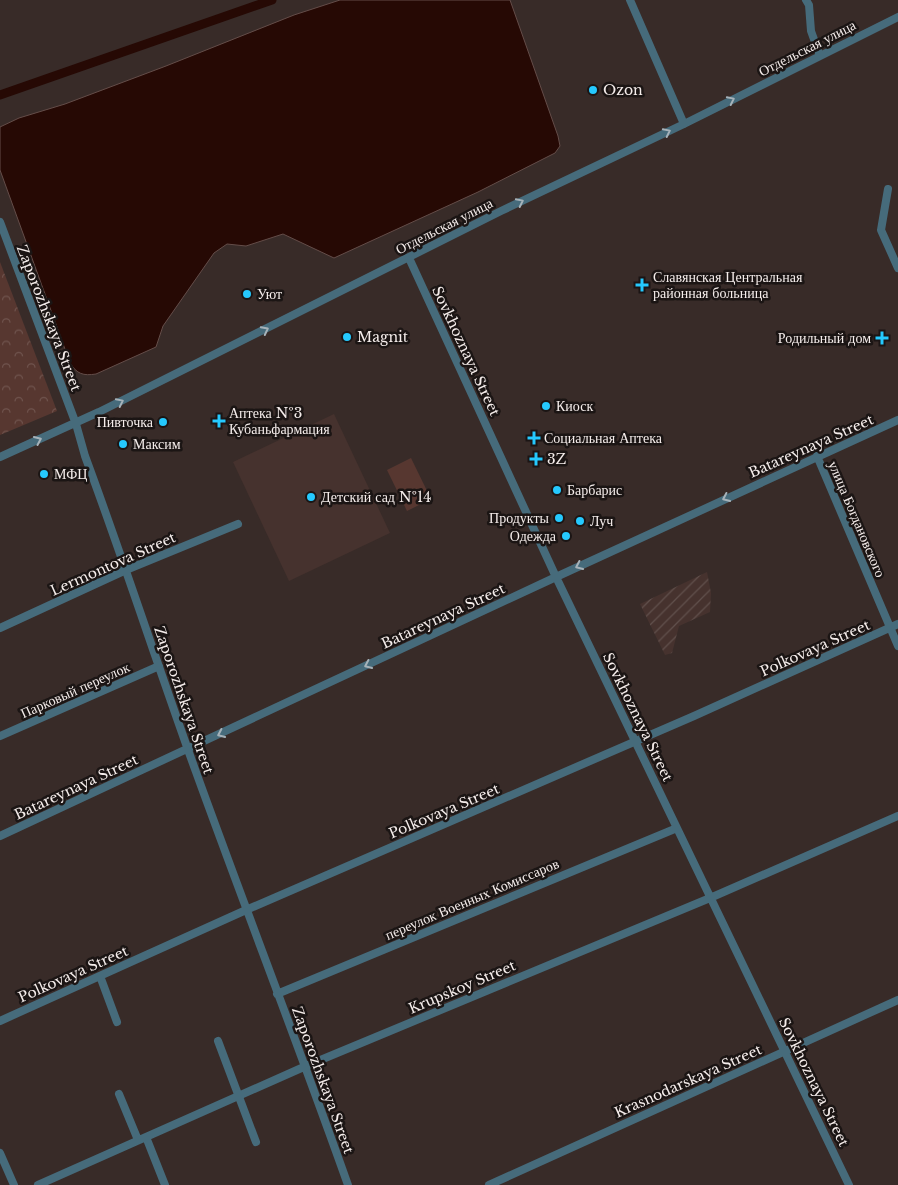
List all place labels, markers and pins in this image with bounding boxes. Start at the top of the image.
place label: Ozon [603,81,643,99]
marker: Ozon [587,84,599,96]
place label: Славянская Центральная районная больница [653,268,803,302]
marker: Славянская Центральная районная больница [635,278,649,292]
place label: Уют [257,285,282,303]
marker: Уют [241,288,253,300]
place label: Magnit [357,328,409,346]
place label: Родильный дом [778,329,871,347]
marker: Magnit [341,331,353,343]
marker: Родильный дом [875,331,889,345]
place label: Киоск [556,397,593,415]
marker: Киоск [540,400,552,412]
place label: Аптека №3 Кубаньфармация [229,404,330,438]
place label: Пивточка [97,413,154,431]
marker: Аптека №3 Кубаньфармация [213,415,225,427]
marker: Пивточка [157,416,169,428]
place label: Социальная Аптека [544,429,663,447]
marker: Социальная Аптека [528,432,540,444]
place label: Максим [133,435,181,453]
marker: Максим [117,438,129,450]
place label: 3Z [547,450,567,468]
marker: 3Z [529,452,543,466]
place label: МФЦ [54,465,87,483]
marker: МФЦ [38,468,50,480]
place label: Барбарис [567,481,622,499]
marker: Барбарис [551,484,563,496]
place label: Детский сад №14 [321,488,431,506]
marker: Детский сад №14 [305,491,317,503]
place label: Продукты [489,509,550,527]
marker: Продукты [553,512,565,524]
place label: Луч [590,512,613,530]
marker: Луч [574,515,586,527]
place label: Одежда [510,527,557,545]
marker: Одежда [560,530,572,542]

